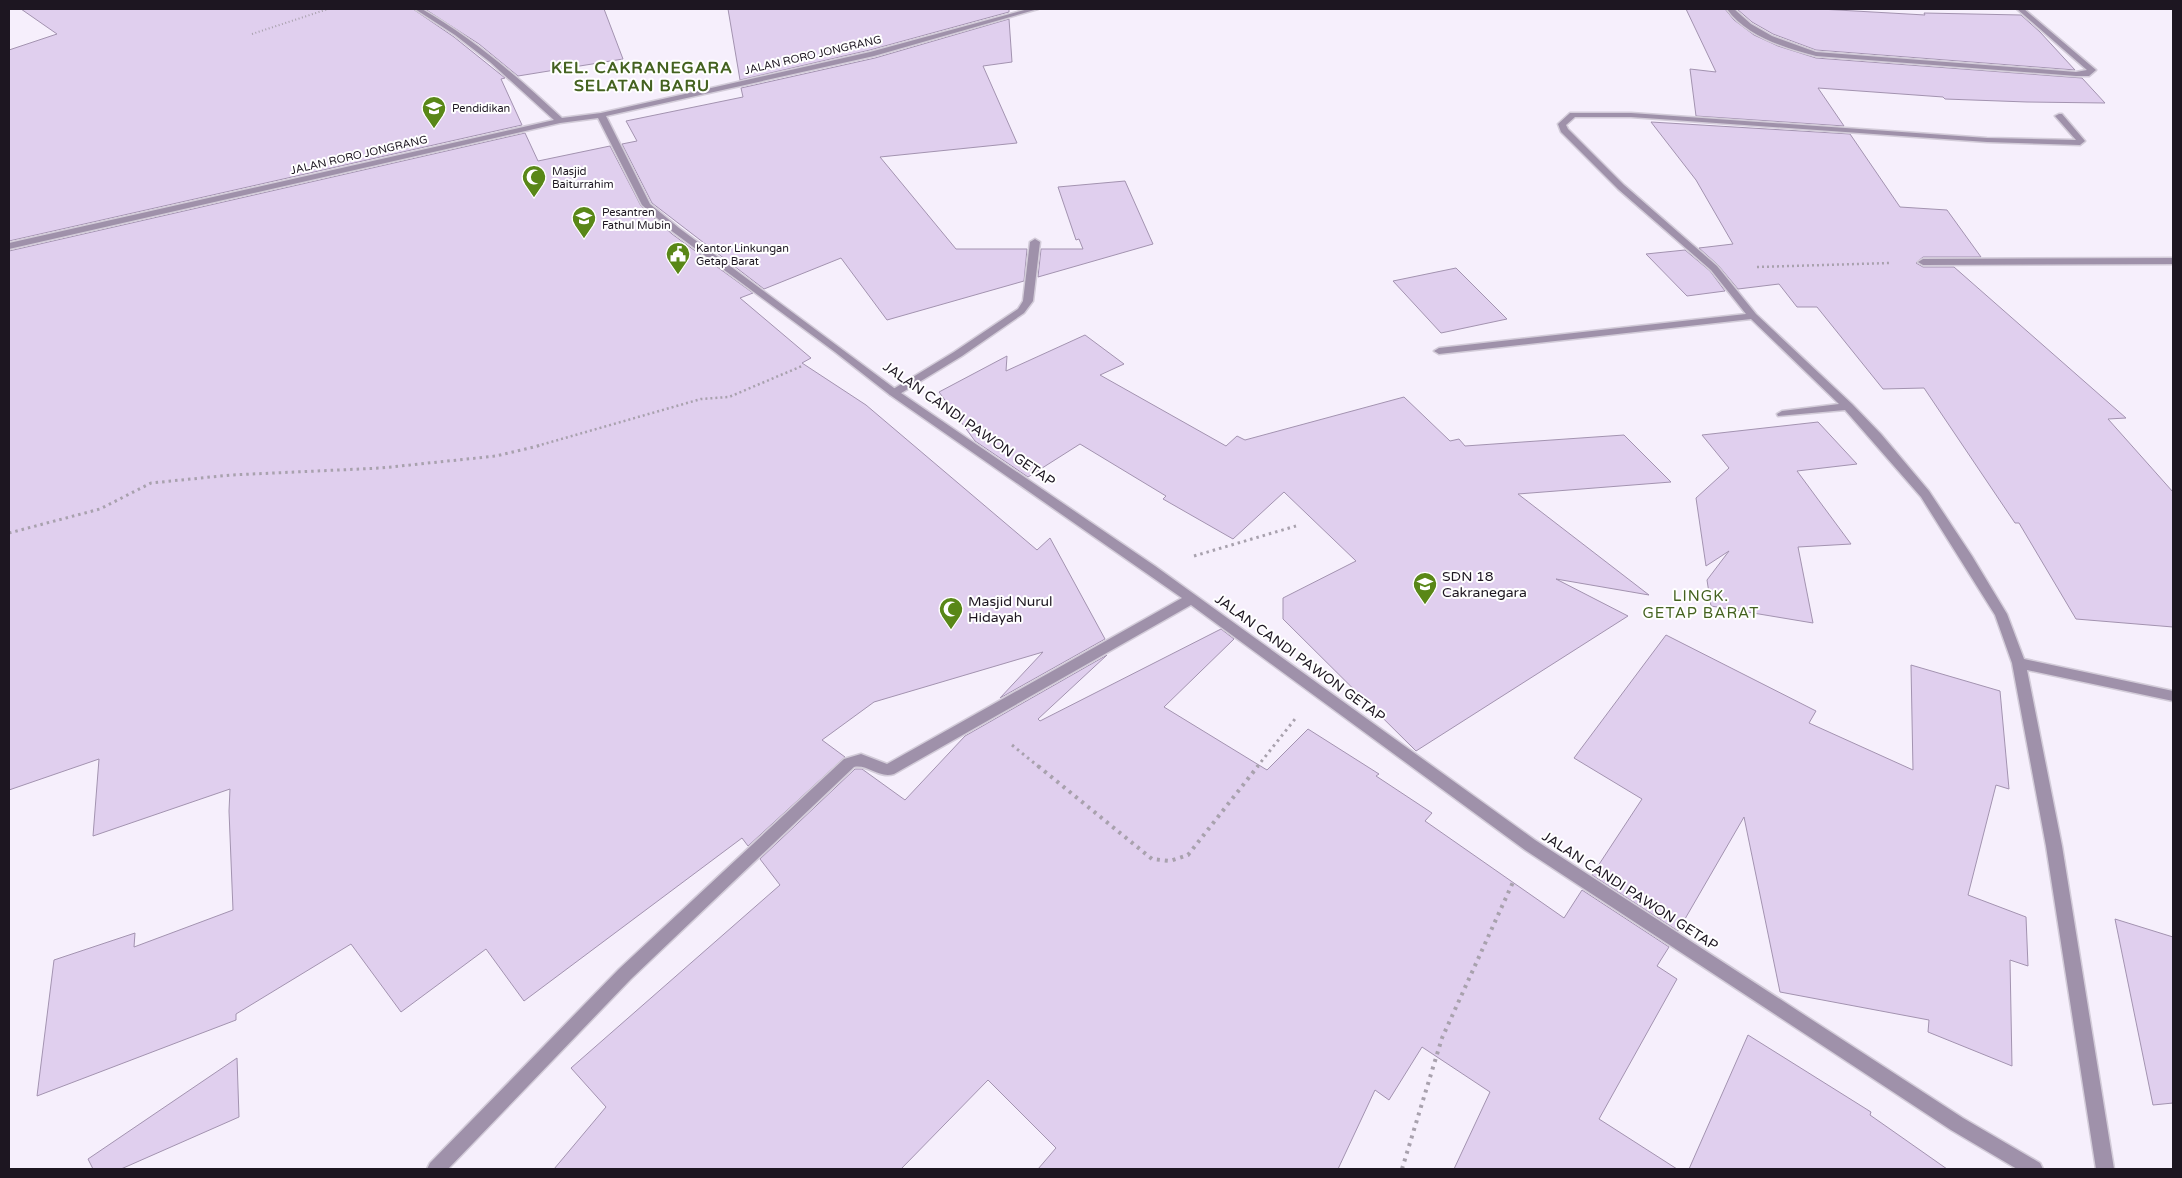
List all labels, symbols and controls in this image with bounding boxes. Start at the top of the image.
street label: JALAN RORO JONGRANG [743,33,883,77]
district label: KEL. CAKRANEGARA SELATAN BARU [551,58,733,96]
school or university icon: Pendidikan [421,95,447,129]
place label: Pendidikan [452,102,510,115]
street label: JALAN RORO JONGRANG [289,133,429,177]
mosque icon: Masjid Baiturrahim [521,164,547,198]
place label: Masjid Baiturrahim [552,165,614,191]
school or university icon: Pesantren Fathul Mubin [571,205,597,239]
place label: Pesantren Fathul Mubin [602,206,671,232]
public building icon: Kantor Linkungan Getap Barat [665,241,691,275]
place label: Kantor Linkungan Getap Barat [696,242,789,268]
street label: JALAN CANDI PAWON GETAP [880,358,1058,490]
place label: SDN 18 Cakranegara [1442,568,1527,601]
school or university icon: SDN 18 Cakranegara [1412,571,1438,605]
district label: LINGK. GETAP BARAT [1643,587,1759,622]
street label: JALAN CANDI PAWON GETAP [1212,590,1388,726]
place label: Masjid Nurul Hidayah [968,593,1053,626]
mosque icon: Masjid Nurul Hidayah [938,596,964,630]
street label: JALAN CANDI PAWON GETAP [1539,828,1721,954]

